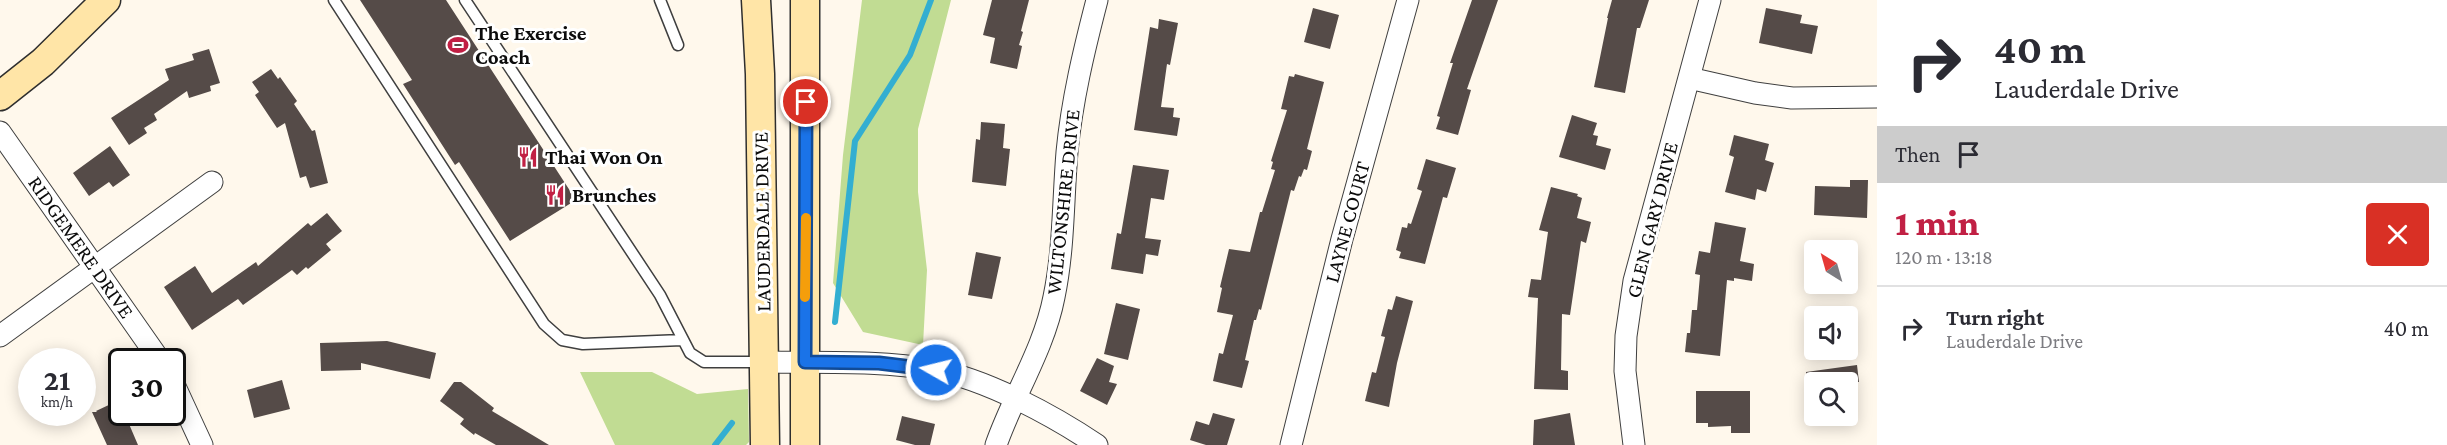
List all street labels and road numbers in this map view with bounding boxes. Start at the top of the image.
street label: WILTONSHIRE DRIVE [1041,108,1085,296]
street label: LAUDERDALE DRIVE [748,132,776,312]
street label: GLEN GARY DRIVE [1621,140,1683,300]
street label: LAYNE COURT [1319,158,1375,285]
street label: RIDGEMERE DRIVE [23,171,139,323]

